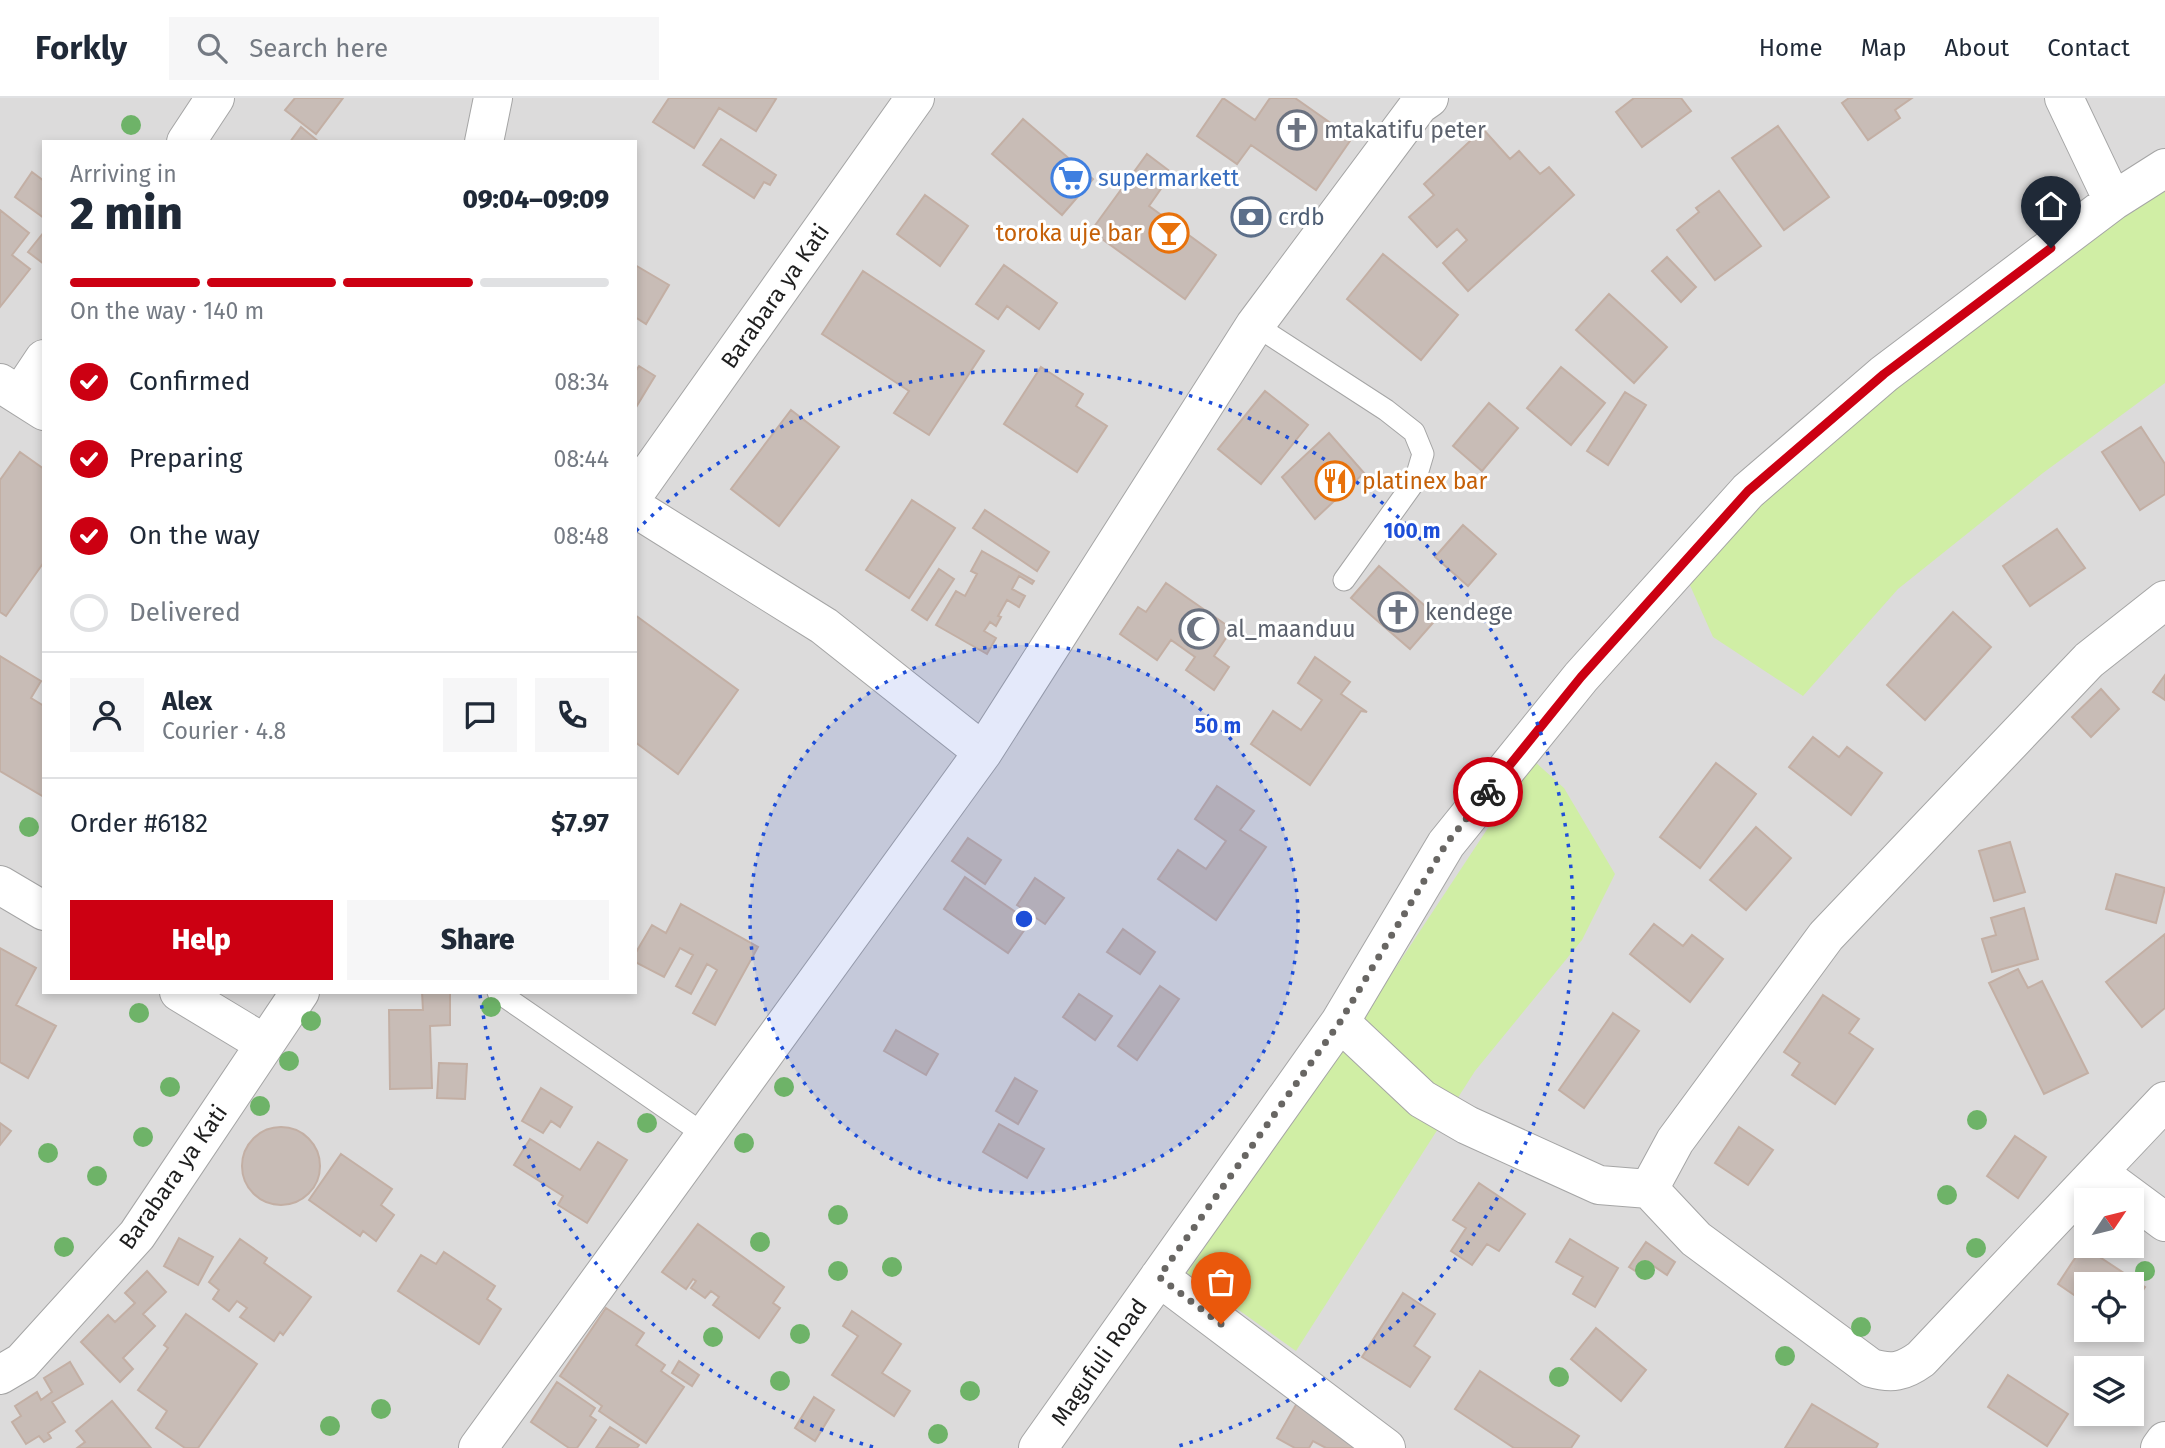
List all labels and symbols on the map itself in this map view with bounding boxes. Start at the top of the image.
church icon: mtakatifu peter [1276,109,1318,151]
place label: mtakatifu peter [1324,116,1486,144]
supermarket icon: supermarkett [1050,157,1092,199]
place label: supermarkett [1098,164,1240,192]
pin [2021,176,2081,248]
bank icon: crdb [1230,196,1272,238]
place label: crdb [1278,203,1325,231]
bar icon: toroka uje bar [1148,212,1190,254]
street label: Barabara ya Kati [715,218,835,374]
place label: toroka uje bar [996,219,1142,247]
restaurant icon: platinex bar [1314,460,1356,502]
place label: platinex bar [1362,467,1488,495]
text: 100 m [1383,518,1441,544]
church icon: kendege [1377,591,1419,633]
place label: kendege [1425,598,1513,626]
mosque icon: al_maanduu [1178,608,1220,650]
place label: al_maanduu [1226,615,1356,643]
text: 50 m [1195,713,1241,739]
courier [1453,757,1523,827]
centre of rings [1012,907,1036,931]
street label: Barabara ya Kati [113,1099,233,1255]
north arrow [2074,1188,2144,1258]
pin [1191,1252,1251,1324]
street label: Magufuli Road [1045,1293,1153,1431]

